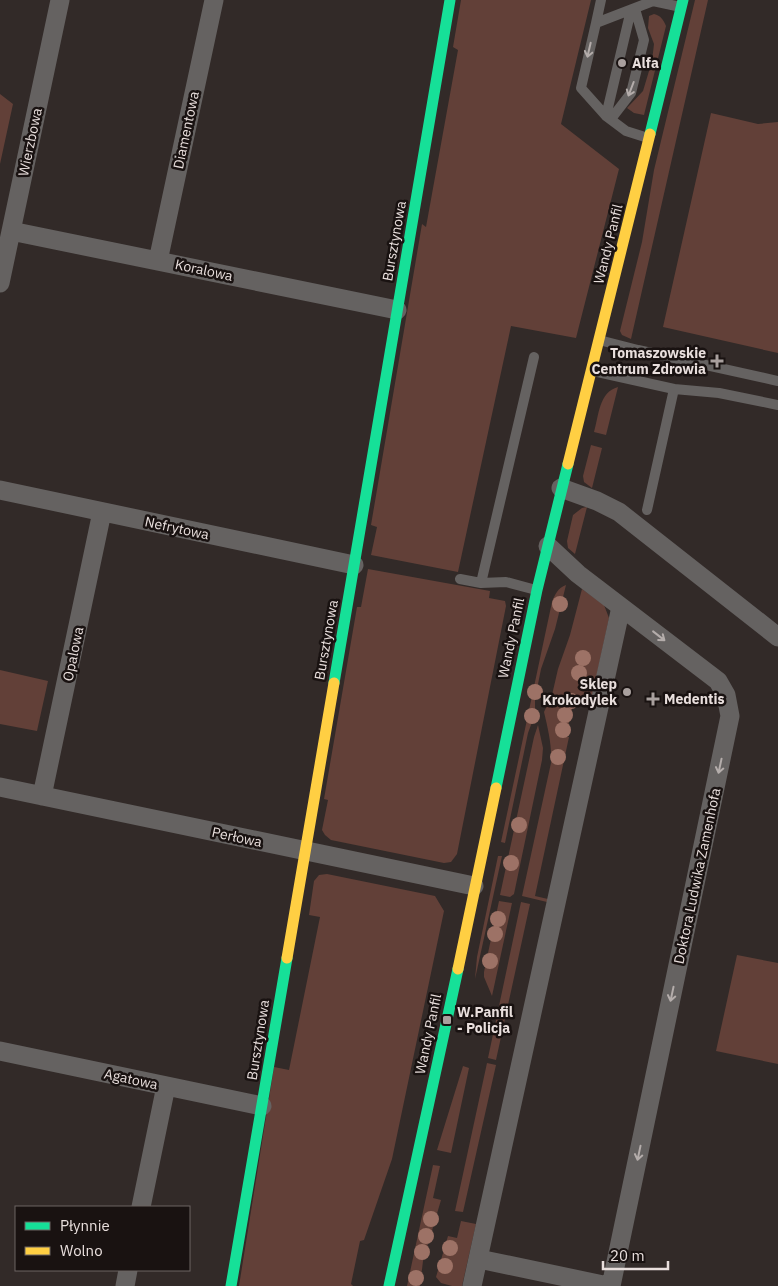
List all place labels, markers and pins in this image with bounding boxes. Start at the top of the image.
place label: Alfa [632,54,659,72]
marker: Alfa [616,57,628,69]
place label: Tomaszowskie Centrum Zdrowia [591,344,706,378]
marker: Tomaszowskie Centrum Zdrowia [710,354,724,368]
place label: Sklep Krokodylek [542,675,618,709]
marker: Sklep Krokodylek [621,686,633,698]
place label: Medentis [664,690,724,708]
marker: Medentis [646,692,660,706]
place label: W.Panfil - Policja [457,1003,513,1037]
marker: W.Panfil - Policja [441,1014,453,1026]

